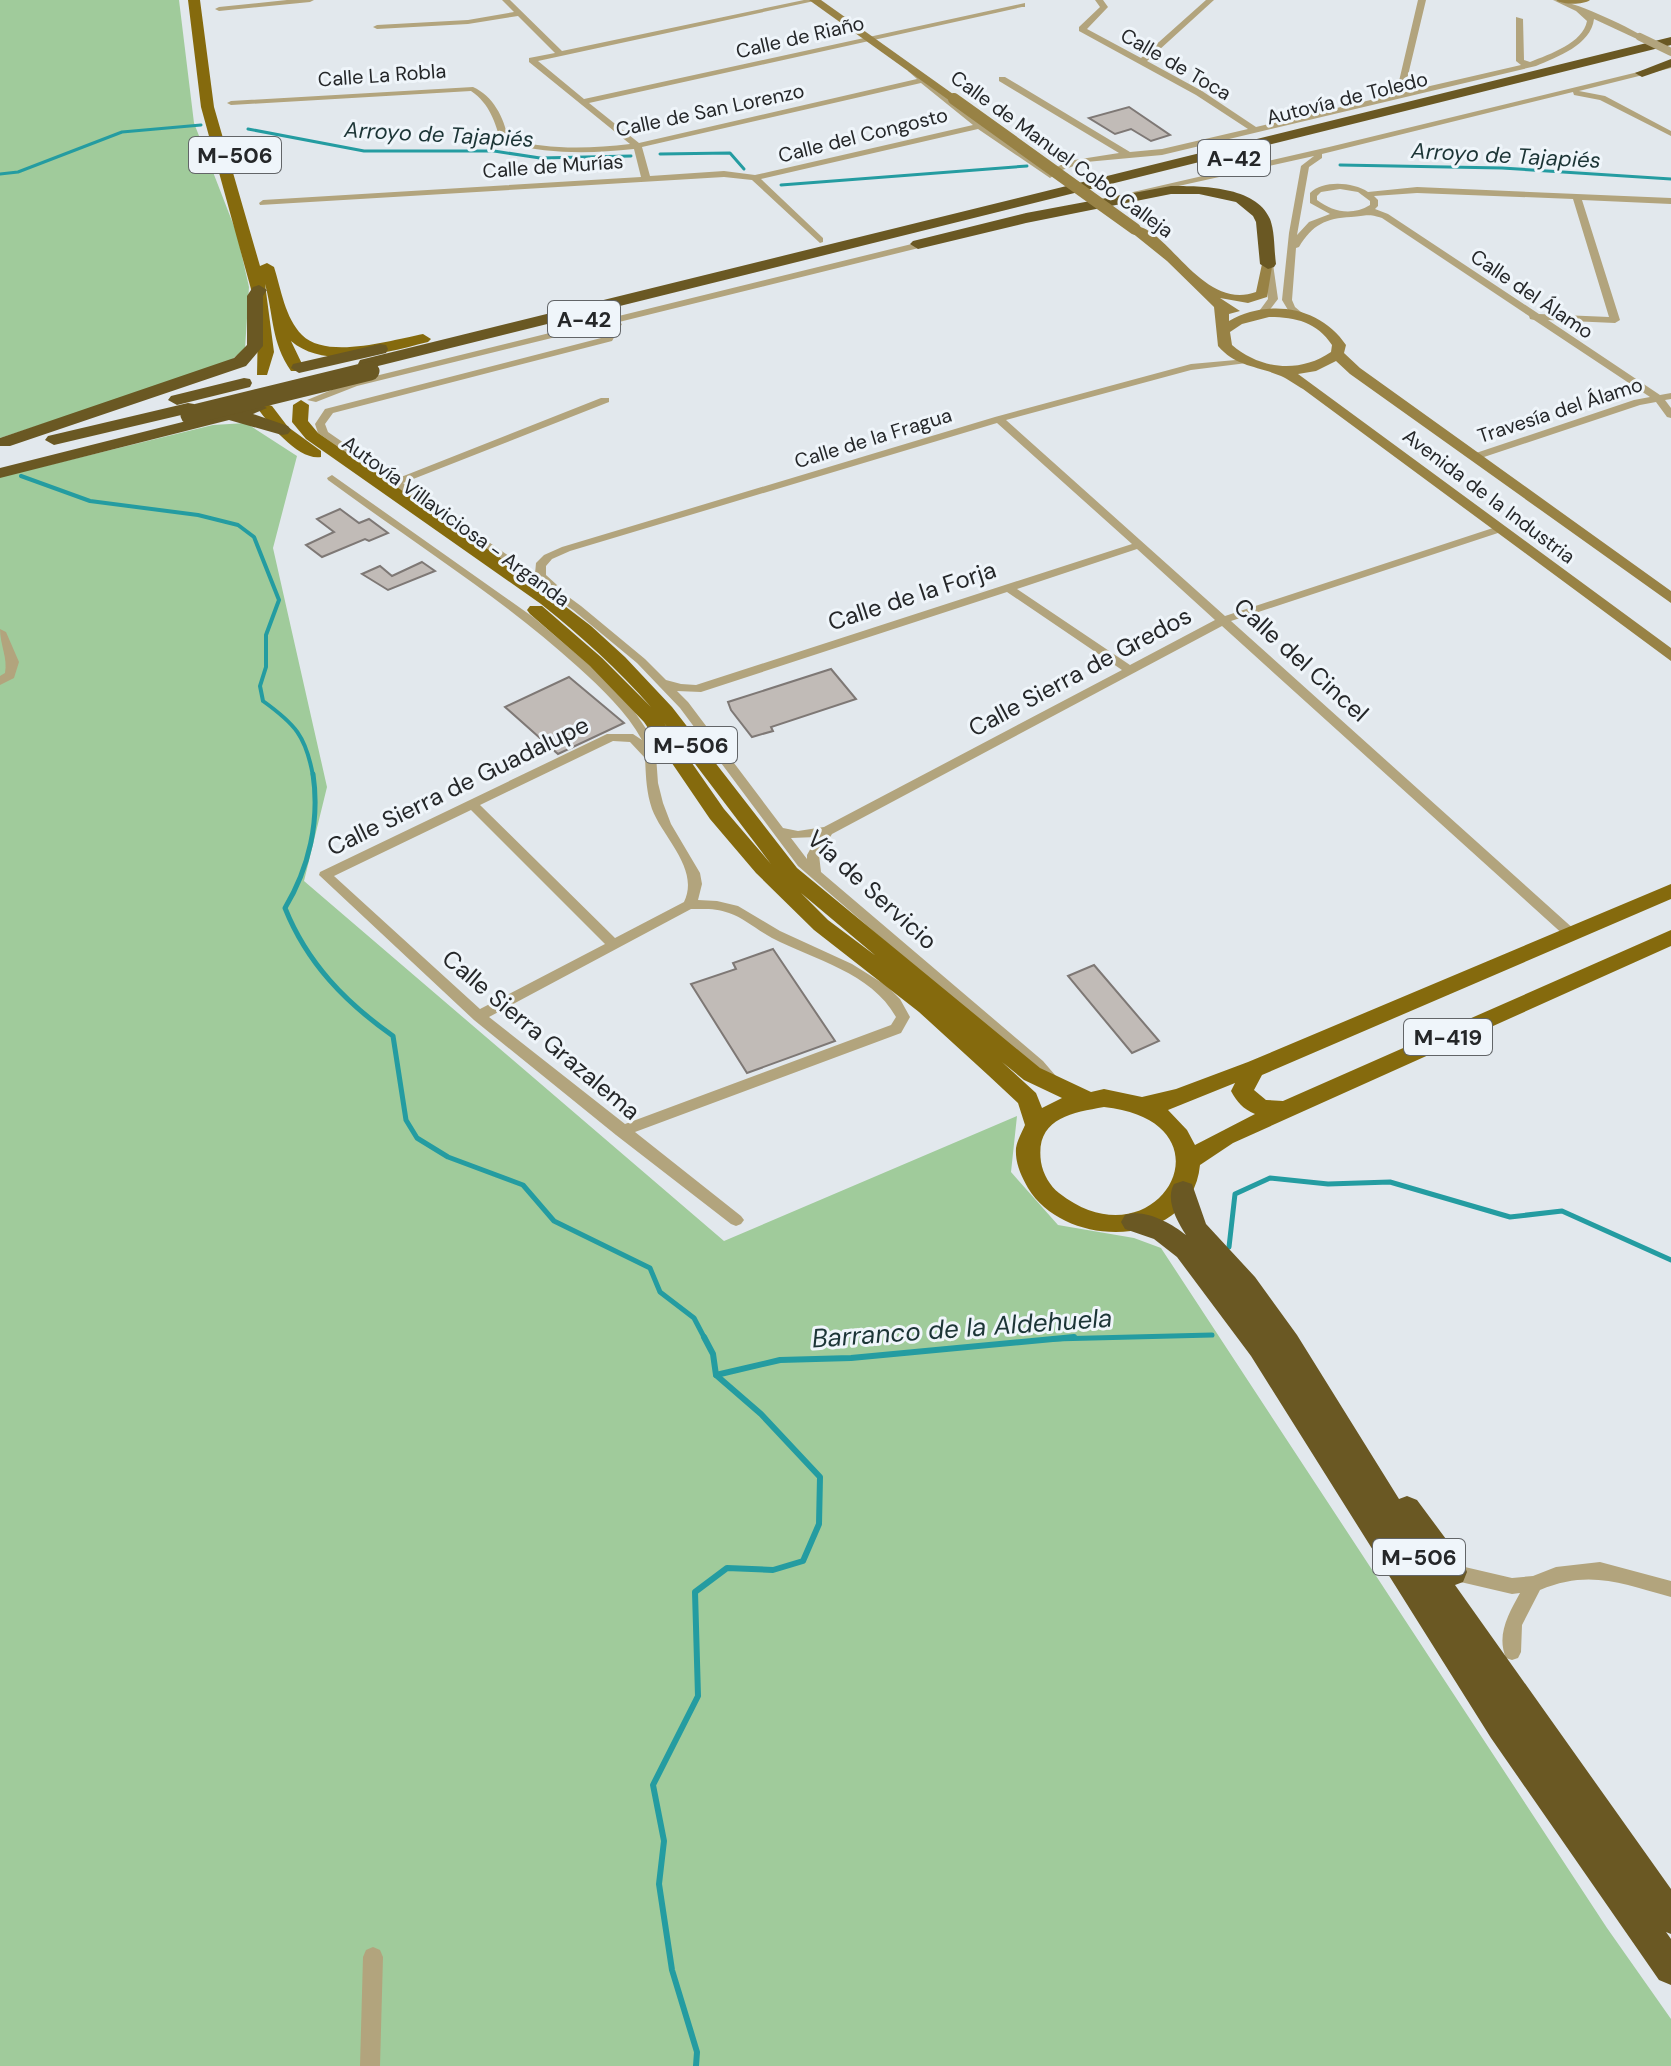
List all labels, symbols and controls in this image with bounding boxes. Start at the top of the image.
street label: Calle de Riaño [733,10,867,64]
street label: Calle de Toca [1116,22,1236,106]
street label: Calle La Robla [317,58,447,92]
street label: Calle de Manuel Cobo Calleja [946,64,1178,244]
street label: Autovía de Toledo [1264,65,1430,131]
street label: Calle de San Lorenzo [613,77,807,143]
street label: Calle del Congosto [776,101,950,169]
water label: Arroyo de Tajapiés [342,115,534,154]
water label: Arroyo de Tajapiés [1409,136,1601,175]
road number: M-506 [189,137,281,173]
road number: A-42 [1198,140,1270,176]
street label: Calle de Murías [482,148,624,184]
street label: Calle del Álamo [1466,243,1598,345]
road number: A-42 [548,301,620,337]
street label: Travesía del Álamo [1474,371,1646,449]
street label: Calle de la Fragua [791,402,955,474]
street label: Avenida de la Industria [1398,423,1580,569]
street label: Autovía Villaviciosa - Arganda [337,430,575,612]
street label: Calle de la Forja [824,554,1000,637]
street label: Calle del Cincel [1227,591,1375,728]
street label: Calle Sierra de Gredos [963,600,1197,743]
street label: Calle Sierra de Guadalupe [322,709,594,862]
road number: M-506 [645,727,737,763]
street label: Vía de Servicio [801,823,944,956]
street label: Calle Sierra Grazalema [436,943,647,1127]
road number: M-419 [1404,1019,1492,1055]
water label: Barranco de la Aldehuela [811,1301,1113,1355]
road number: M-506 [1373,1539,1465,1575]

